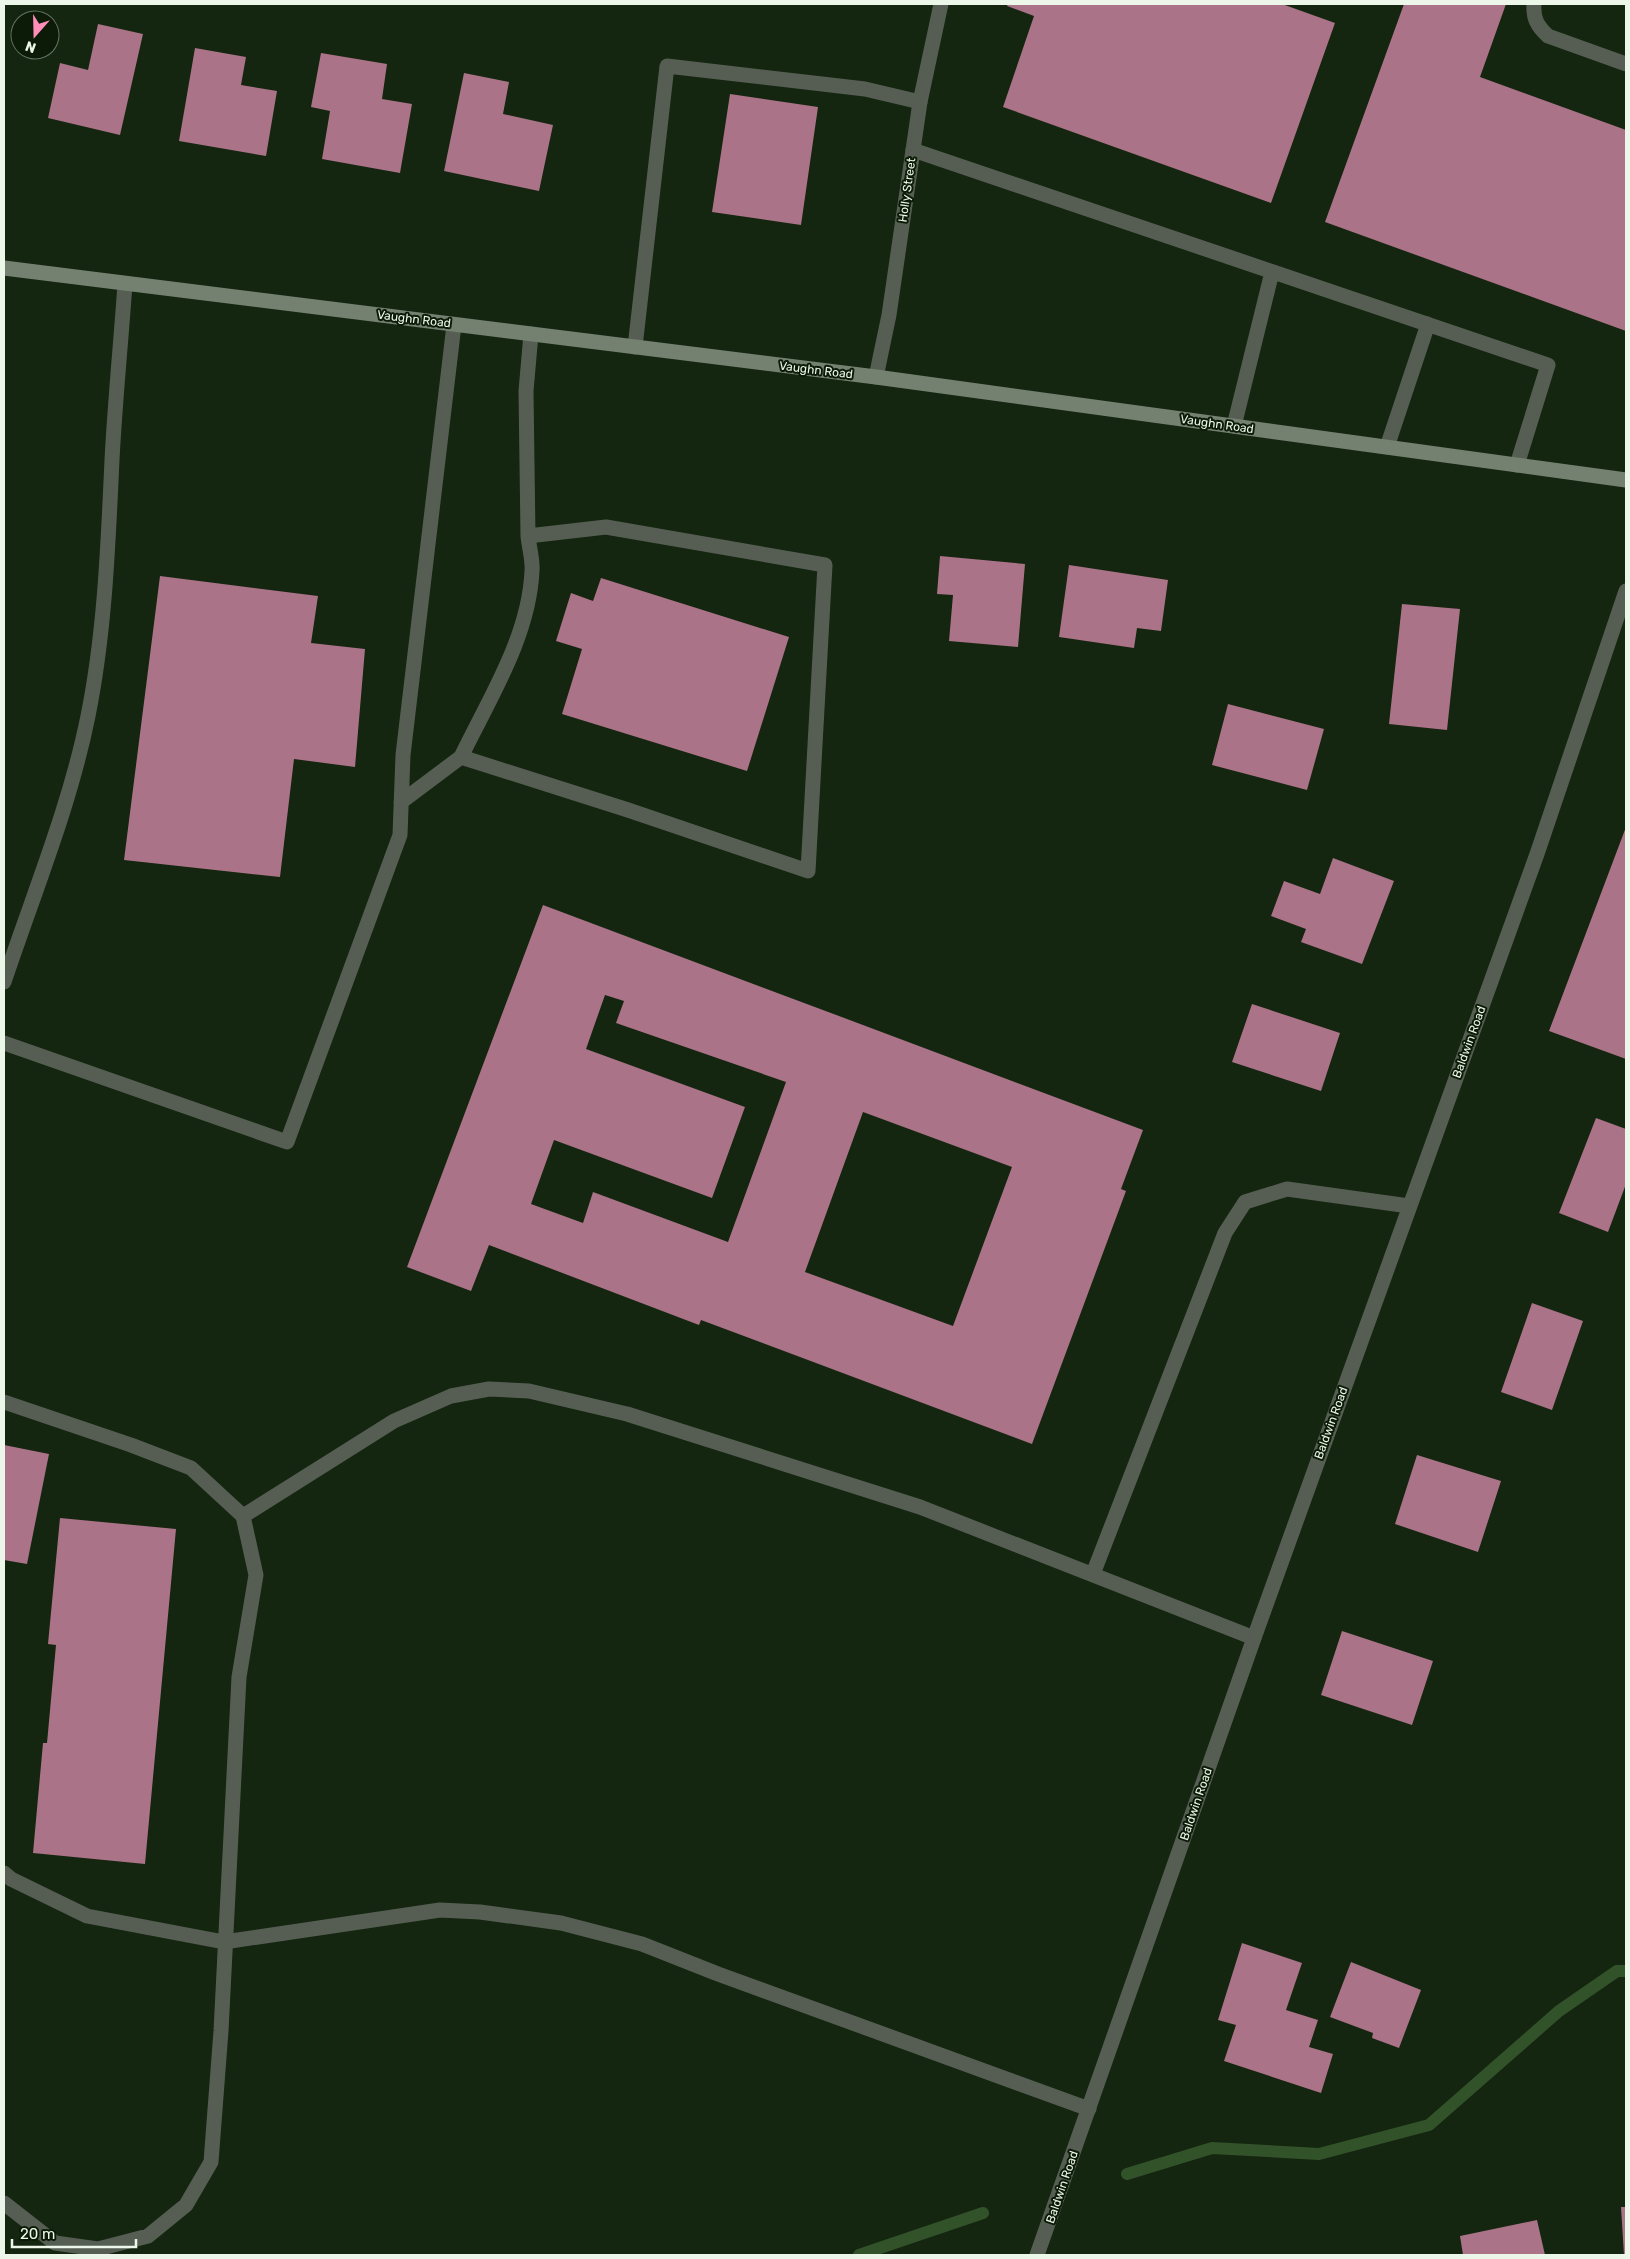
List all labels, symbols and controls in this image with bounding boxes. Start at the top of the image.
north arrow [10,10,60,60]
text: N [23,37,38,56]
street label: Holly Street [896,156,919,223]
street label: Vaughn Road [376,308,452,330]
street label: Vaughn Road [778,359,854,381]
street label: Vaughn Road [1179,412,1255,436]
street label: Baldwin Road [1449,1004,1489,1080]
street label: Baldwin Road [1311,1385,1351,1461]
street label: Baldwin Road [1177,1766,1215,1842]
street label: Baldwin Road [1043,2149,1081,2225]
scale bar [12,2216,136,2248]
text: 20 m [20,2225,55,2243]

